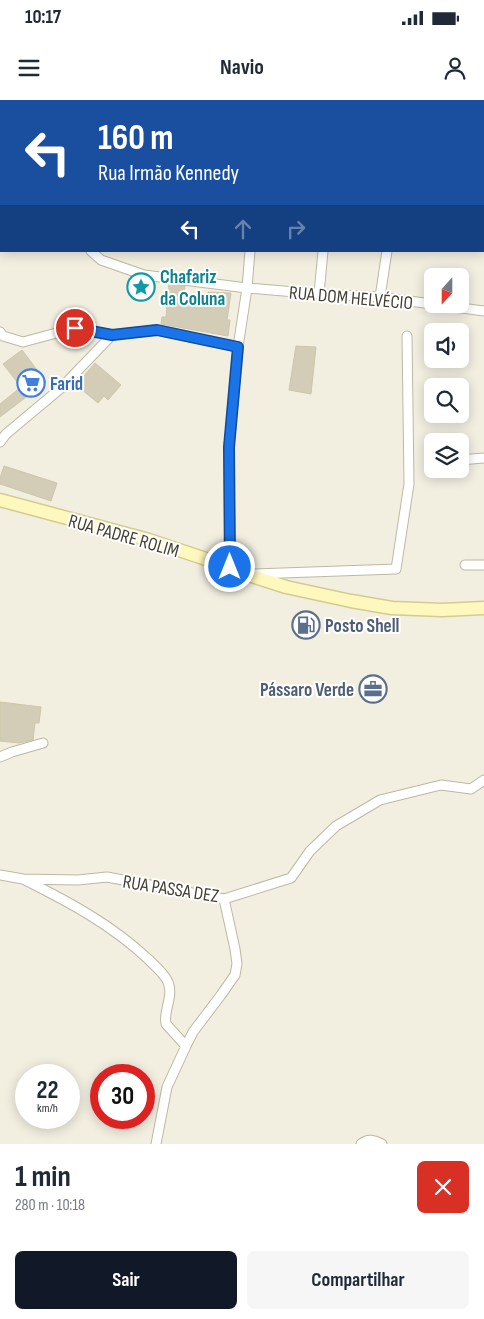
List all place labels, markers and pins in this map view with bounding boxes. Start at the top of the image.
place label: Chafariz da Coluna [160,266,225,311]
place icon: Chafariz da Coluna [126,272,156,302]
pin [54,307,96,349]
supermarket icon: Farid [16,368,46,398]
place label: Farid [50,373,83,396]
fuel station icon: Posto Shell [291,610,321,640]
place label: Posto Shell [325,615,399,638]
office icon: Pássaro Verde [358,674,388,704]
place label: Pássaro Verde [260,679,354,702]

